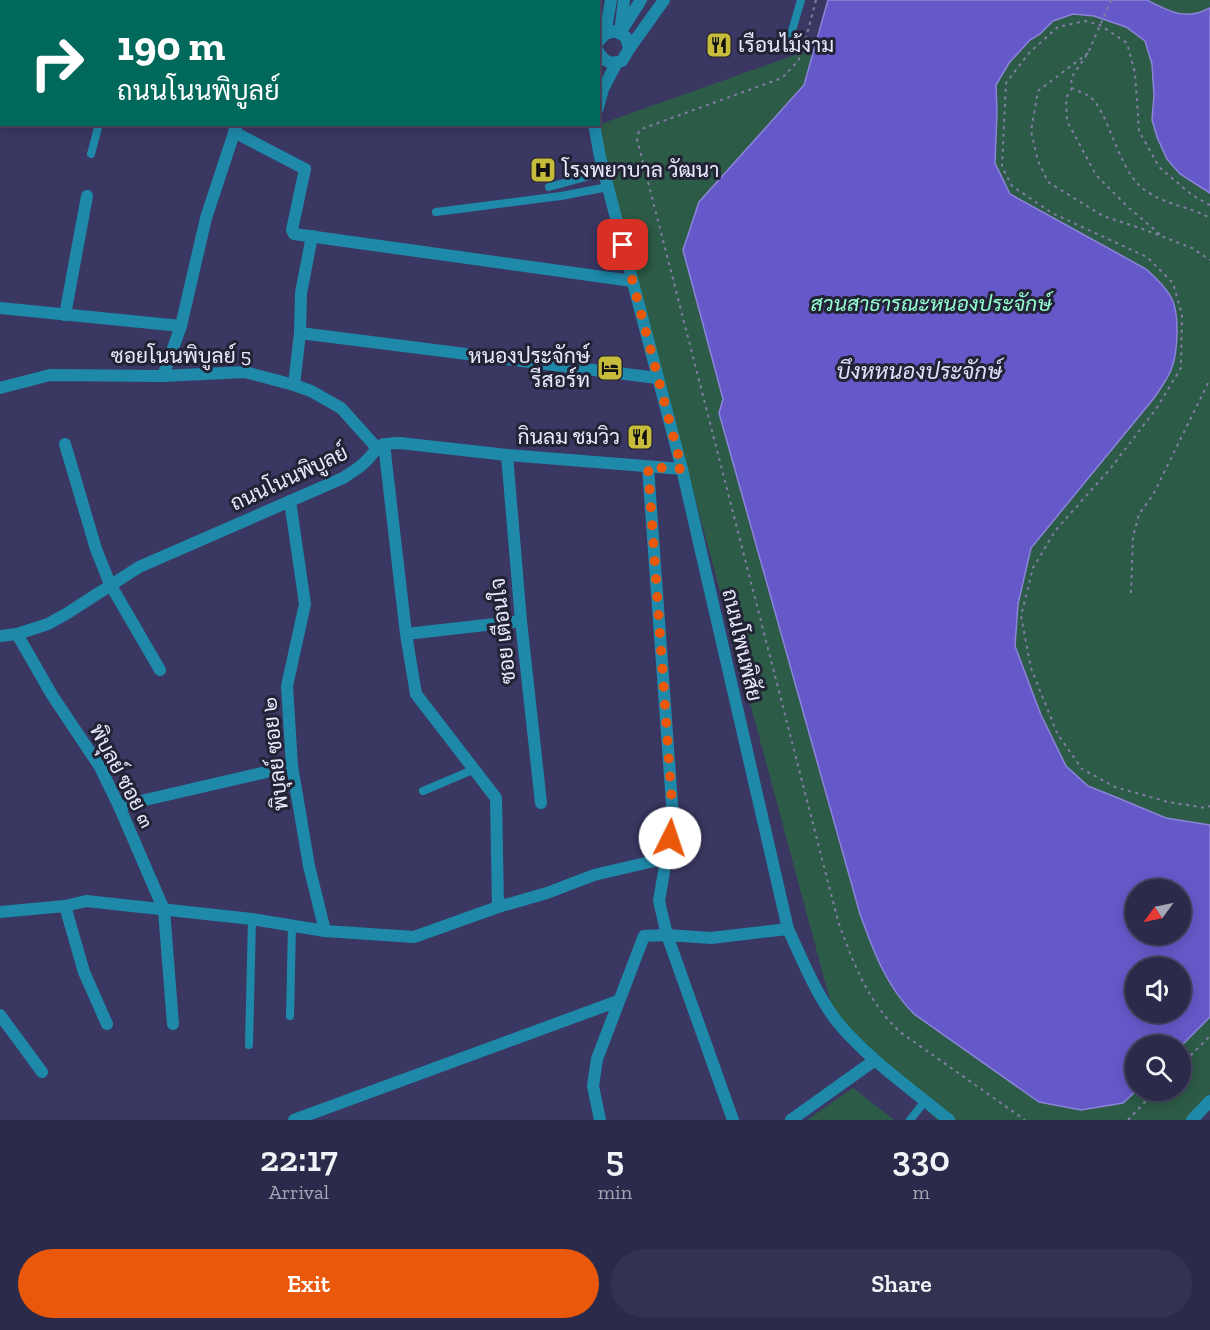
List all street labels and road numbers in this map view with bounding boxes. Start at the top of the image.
street label: ซอยโนนพิบูลย์ 5 [111,342,251,371]
street label: ถนนโนนพิบูลย์ [226,439,353,518]
street label: ซอย เตือนใจ [484,577,521,685]
street label: ถนนโพนพิสัย [717,586,768,704]
street label: พิบุลย์ ซอย ๒ [255,696,295,812]
street label: พิบุลย์ ซอย ๓ [83,719,161,833]

